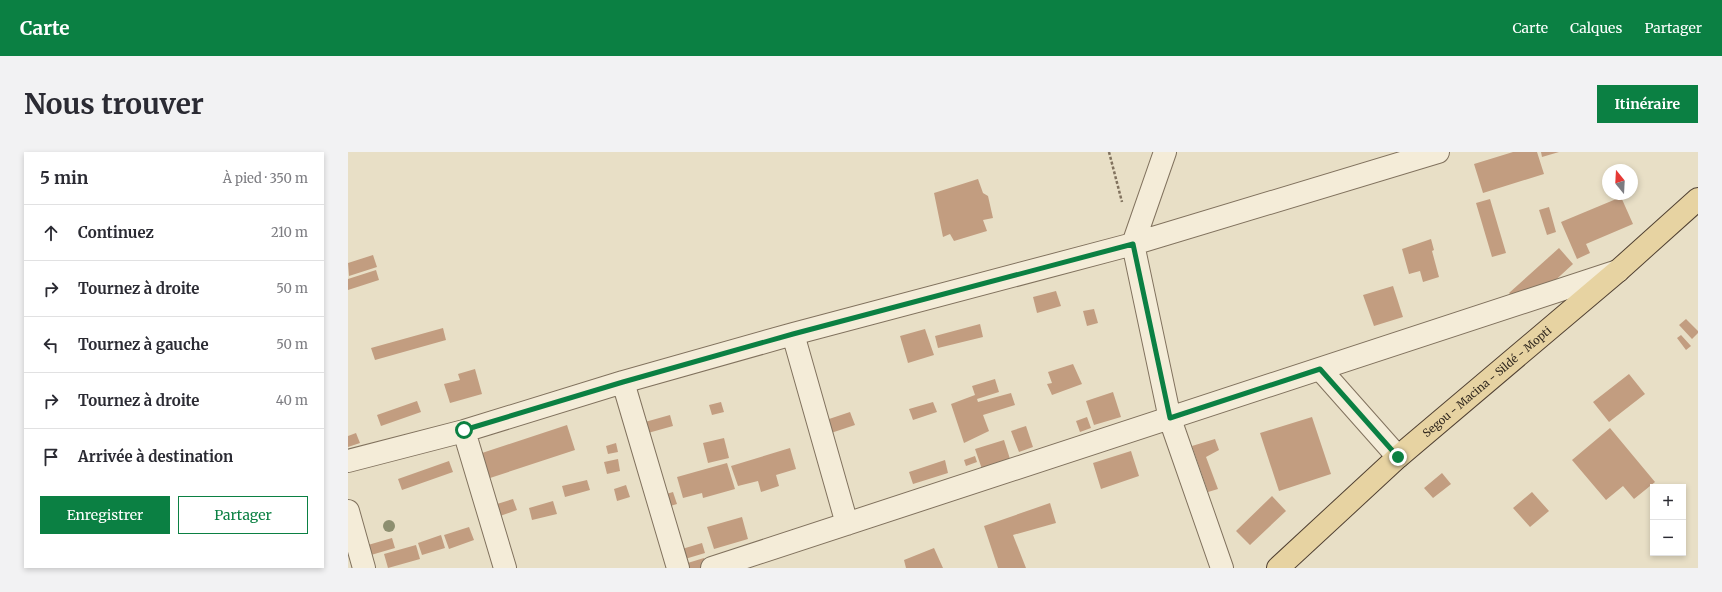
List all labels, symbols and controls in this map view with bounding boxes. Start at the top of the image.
text: Carte [20,16,70,40]
text: Carte [1512,19,1548,37]
text: Calques [1570,19,1622,37]
text: Partager [1644,19,1702,37]
button: Itinéraire [1597,85,1698,123]
text: Nous trouver [24,86,204,122]
north arrow [1602,164,1638,200]
text: 5 min [40,167,88,189]
text: À pied · 350 m [223,170,308,187]
icon: ahead [40,222,62,244]
text: Continuez [78,223,154,242]
text: 210 m [271,224,308,241]
icon: right [40,278,62,300]
text: Tournez à droite [78,279,199,298]
text: 50 m [276,280,308,297]
street label: Segou - Macina - Sildé - Mopti [1420,323,1554,440]
icon: left [40,334,62,356]
text: Tournez à gauche [78,335,209,354]
text: 50 m [276,336,308,353]
icon: right [40,390,62,412]
text: Tournez à droite [78,391,199,410]
text: 40 m [276,392,308,409]
route start [455,421,473,439]
icon: arrive [40,446,62,468]
text: Arrivée à destination [78,447,233,466]
route end [1389,448,1407,466]
map controls [1650,484,1686,556]
button: + [1650,484,1686,520]
button: Enregistrer [40,496,170,534]
button: Partager [178,496,308,534]
button: − [1650,520,1686,556]

